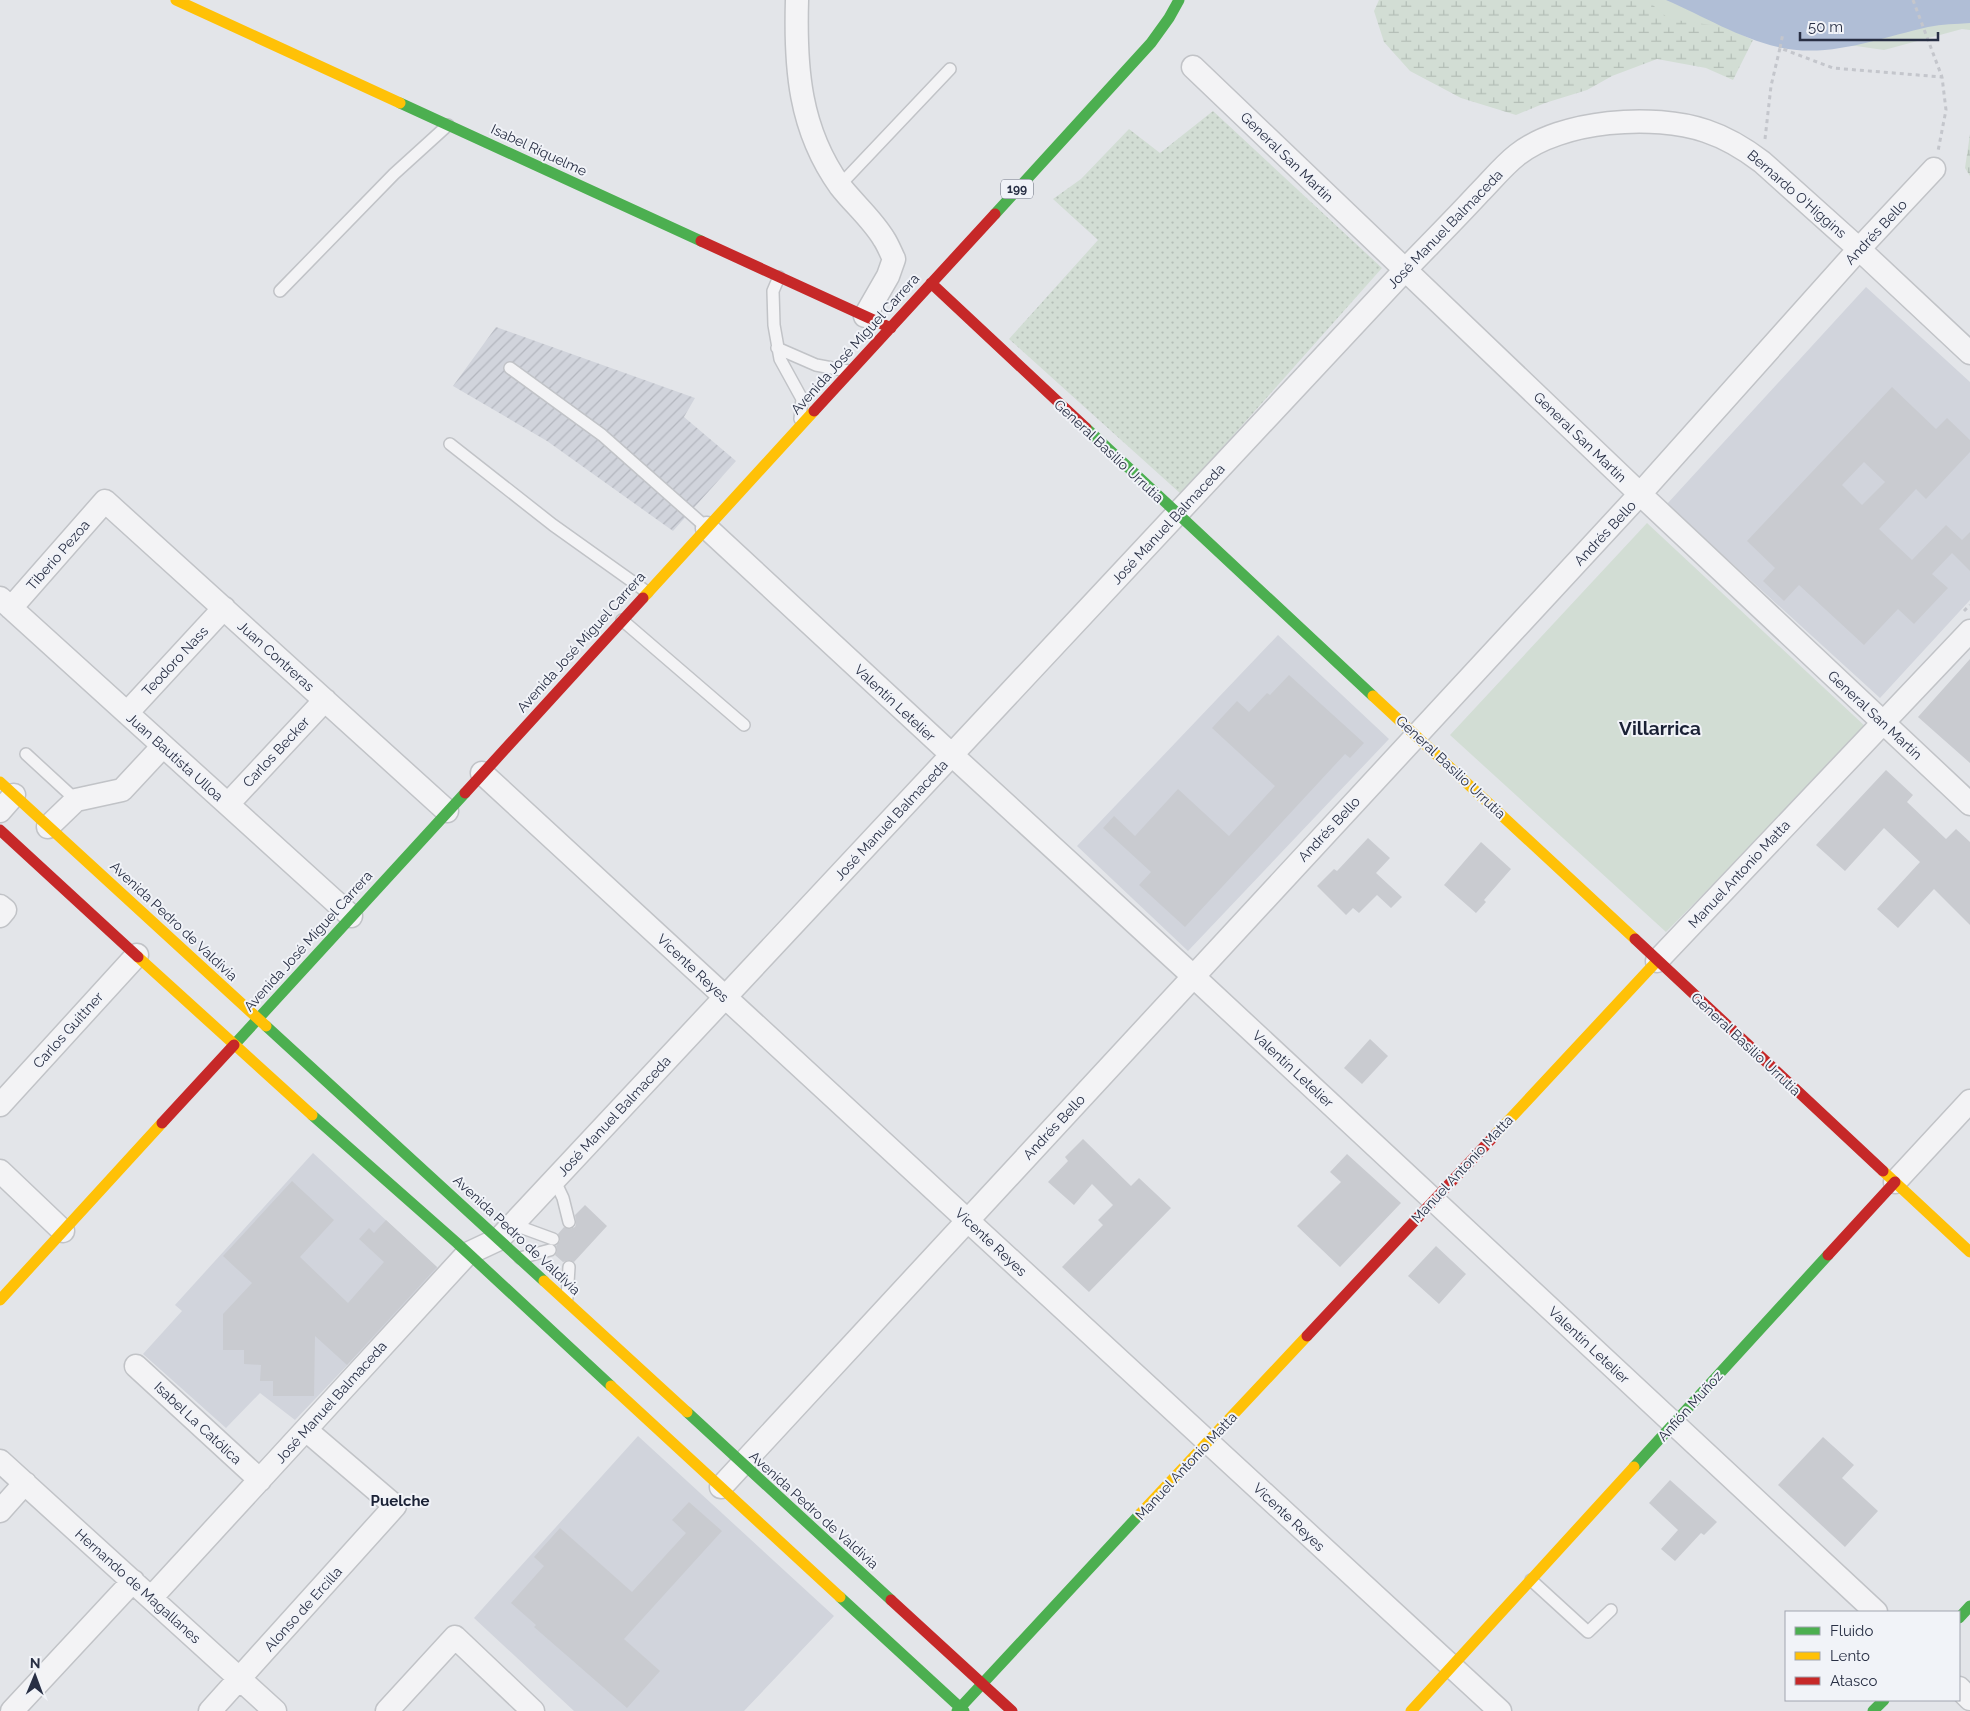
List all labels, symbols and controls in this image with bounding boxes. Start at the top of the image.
scale bar [1800,10,1938,42]
text: 50 m [1808,18,1843,36]
street label: General San Martín [1237,109,1337,205]
street label: Isabel Riquelme [489,121,589,179]
street label: Bernardo O'Higgins [1744,147,1850,241]
street label: José Manuel Balmaceda [1384,166,1506,292]
road number: 199 [1001,180,1033,198]
street label: Andrés Bello [1842,196,1910,268]
street label: Avenida José Miguel Carrera [788,270,922,418]
street label: General San Martín [1530,389,1630,485]
street label: General Basilio Urrutia [1051,396,1167,506]
street label: José Manuel Balmaceda [1108,461,1228,587]
street label: Andrés Bello [1571,497,1639,569]
street label: Tiberio Pezoa [23,517,93,593]
street label: Avenida José Miguel Carrera [514,568,648,716]
street label: Juan Contreras [235,618,318,695]
street label: Teodoro Nass [139,623,211,699]
street label: Valentín Letelier [851,661,939,745]
street label: General San Martín [1825,667,1925,763]
street label: Juan Bautista Ulloa [124,710,226,804]
street label: General Basilio Urrutia [1393,712,1509,822]
street label: Carlos Becker [239,714,313,790]
district label: Villarrica [1619,717,1701,739]
street label: José Manuel Balmaceda [831,757,951,883]
street label: Andrés Bello [1295,793,1363,865]
street label: Manuel Antonio Matta [1685,817,1793,931]
street label: Avenida Pedro de Valdivia [107,858,241,984]
street label: Avenida José Miguel Carrera [241,867,375,1015]
street label: Vicente Reyes [654,931,732,1005]
street label: Carlos Guittner [30,989,106,1071]
street label: General Basilio Urrutia [1688,989,1804,1099]
street label: Valentín Letelier [1249,1027,1337,1111]
street label: José Manuel Balmaceda [554,1053,674,1179]
street label: Andrés Bello [1020,1091,1088,1163]
street label: Manuel Antonio Matta [1408,1112,1516,1226]
street label: Avenida Pedro de Valdivia [450,1172,584,1298]
street label: Vicente Reyes [952,1205,1030,1279]
street label: Valentín Letelier [1545,1303,1633,1387]
street label: José Manuel Balmaceda [272,1338,390,1466]
street label: Anfión Muñoz [1654,1368,1726,1444]
street label: Isabel La Católica [151,1379,245,1467]
street label: Manuel Antonio Matta [1132,1409,1240,1523]
street label: Avenida Pedro de Valdivia [746,1448,882,1572]
street label: Vicente Reyes [1250,1480,1328,1554]
district label: Puelche [371,1492,429,1510]
street label: Hernando de Magallanes [72,1526,204,1647]
street label: Alonso de Ercilla [261,1563,345,1655]
legend [1785,1611,1960,1701]
text: Fluido [1830,1622,1873,1640]
text: Lento [1830,1647,1870,1665]
north arrow [10,1651,60,1701]
text: N [30,1655,41,1671]
text: Atasco [1830,1672,1877,1690]

